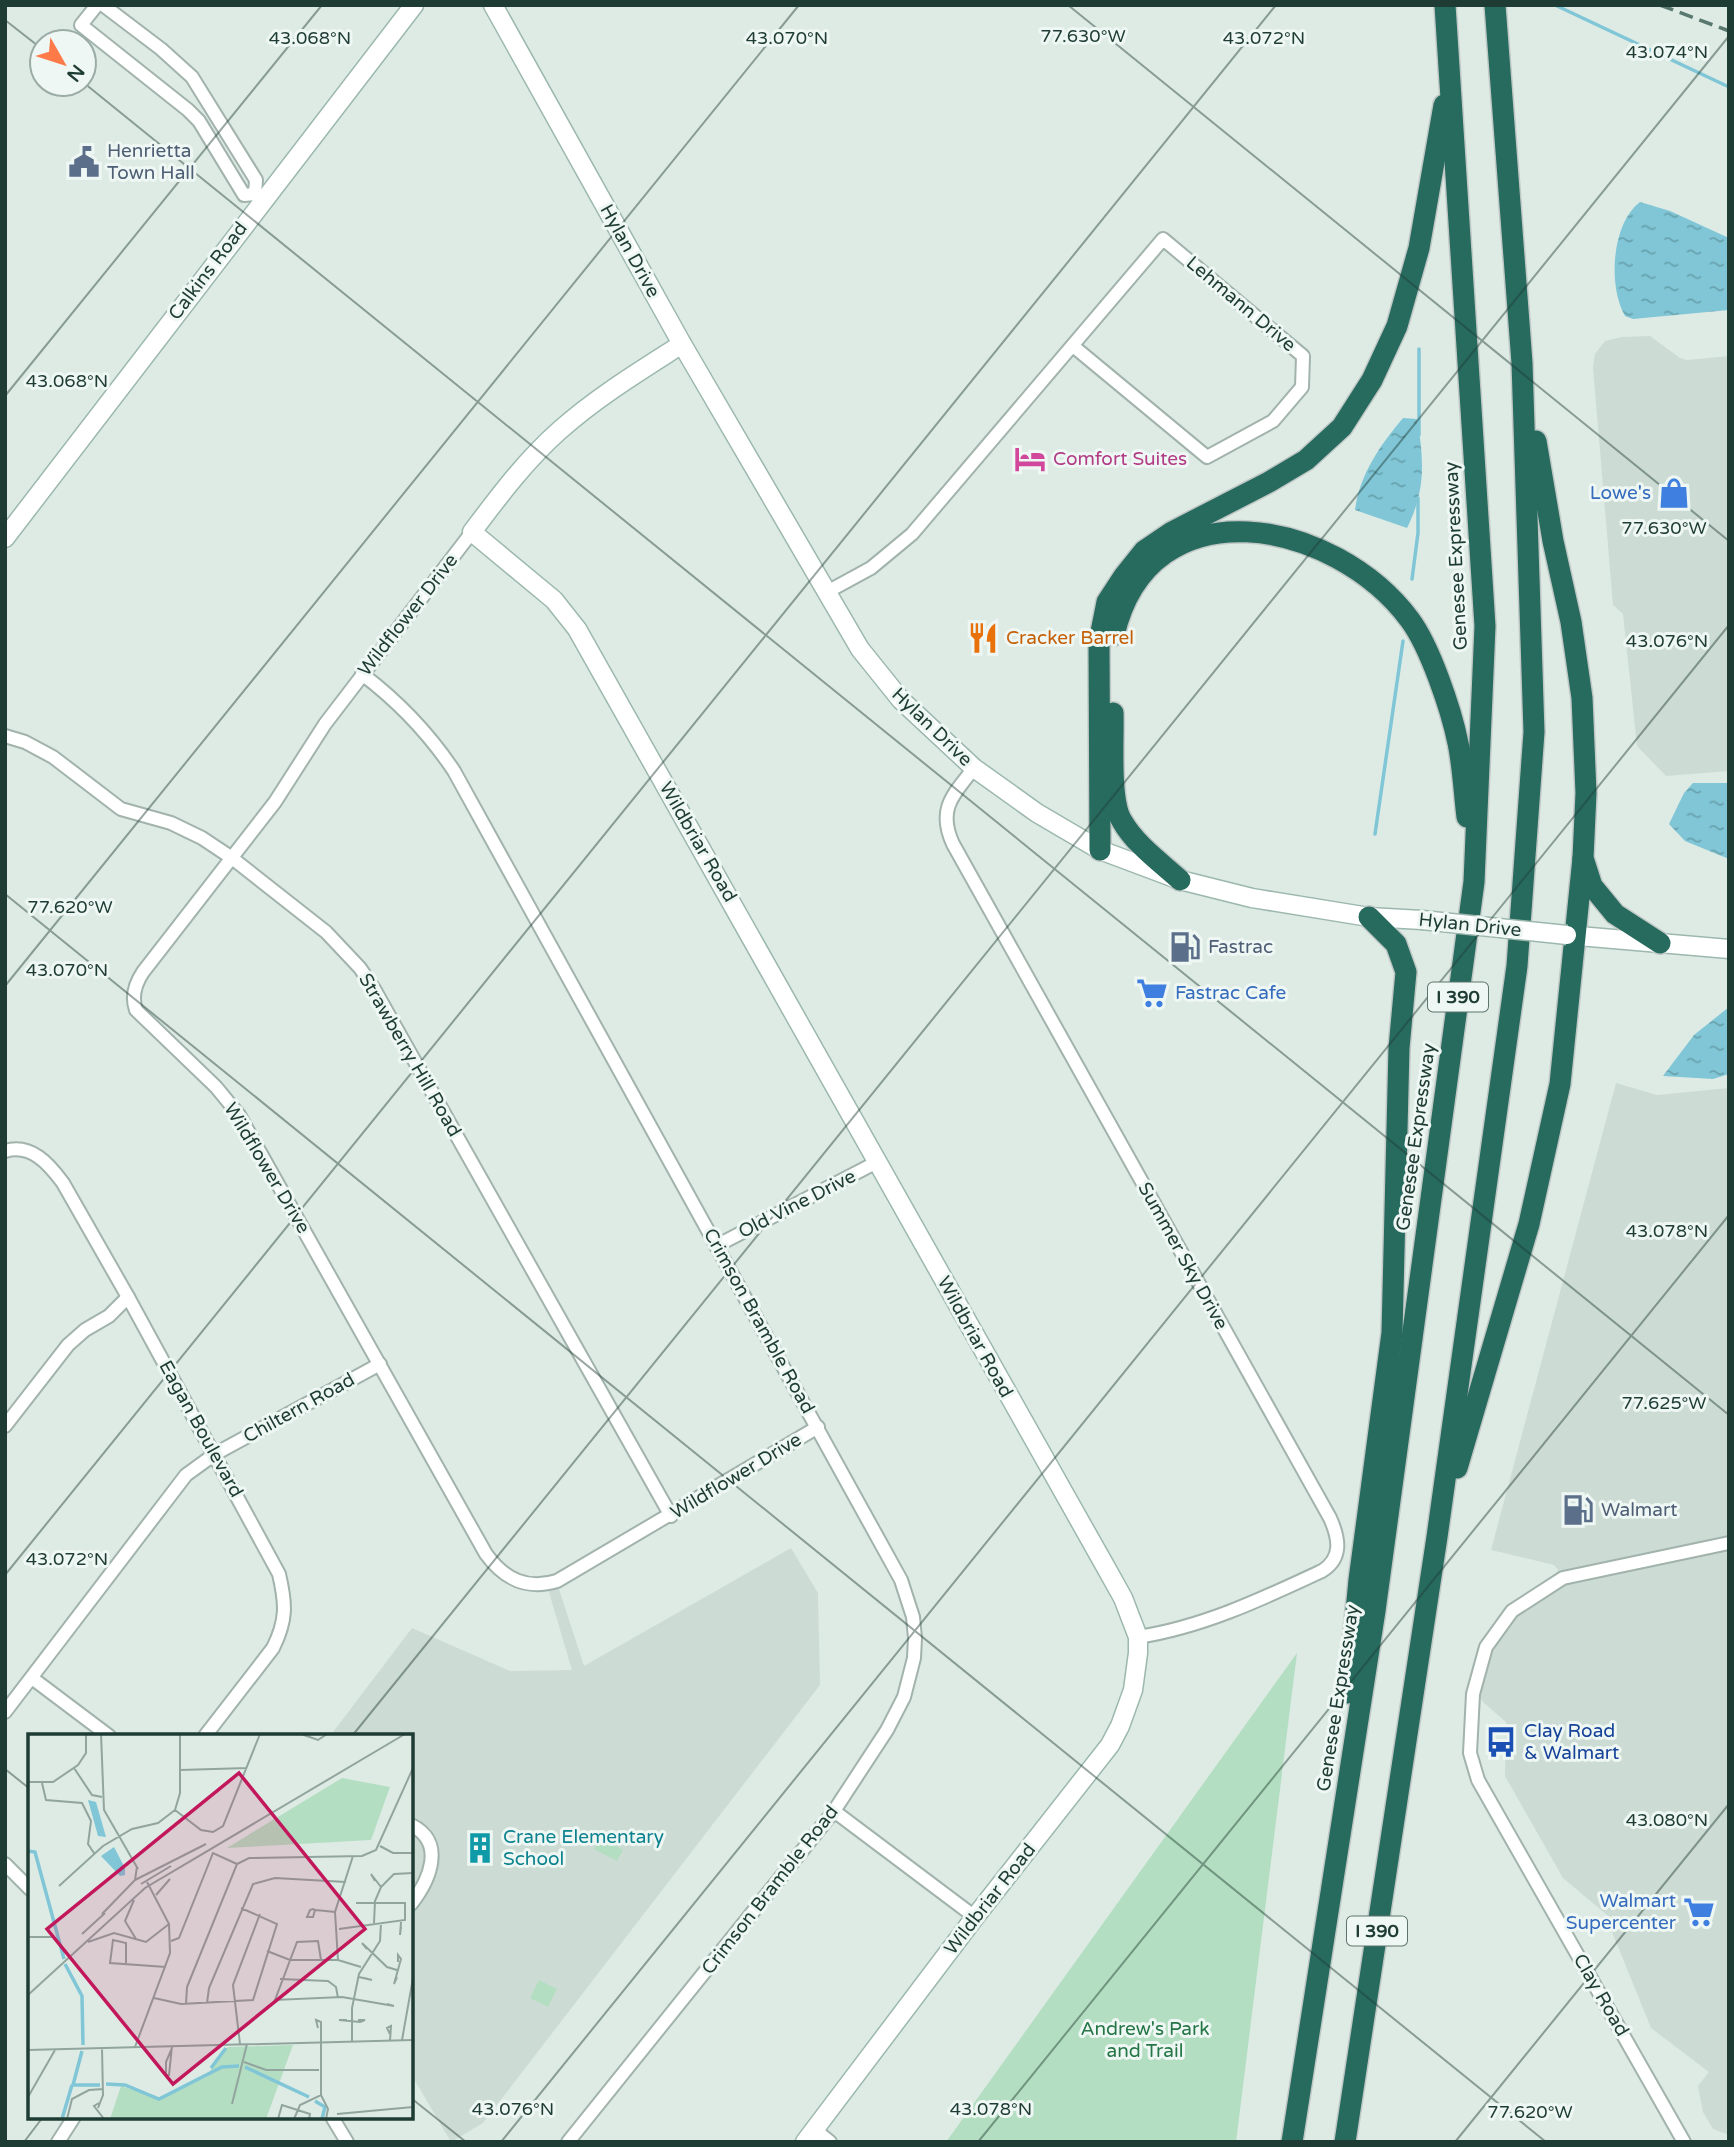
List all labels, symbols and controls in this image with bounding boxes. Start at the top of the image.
text: 77.630°W [1040,25,1126,47]
text: 43.068°N [269,27,351,49]
text: 43.070°N [746,27,828,49]
text: 43.072°N [1223,27,1305,49]
north arrow [28,28,98,98]
text: 43.074°N [1626,41,1708,63]
text: N [62,60,89,86]
place label: Henrietta Town Hall [107,140,195,184]
public building icon: Henrietta Town Hall [67,145,101,179]
street label: Hylan Drive [595,201,665,301]
street label: Calkins Road [164,218,252,324]
street label: Lehmann Drive [1182,252,1300,356]
text: 43.068°N [26,370,108,392]
hotel icon: Comfort Suites [1013,442,1047,476]
place label: Comfort Suites [1053,448,1187,470]
street label: Genesee Expressway [1440,461,1472,651]
shop icon: Lowe's [1657,476,1691,510]
place label: Lowe's [1590,482,1651,504]
text: 77.630°W [1621,517,1707,539]
street label: Wildflower Drive [354,550,462,680]
restaurant icon: Cracker Barrel [966,621,1000,655]
place label: Cracker Barrel [1006,627,1134,649]
text: 43.076°N [1626,630,1708,652]
street label: Hylan Drive [887,683,977,771]
street label: Wildbriar Road [655,778,741,906]
text: 77.620°W [27,896,113,918]
street label: Hylan Drive [1418,909,1522,941]
fuel station icon: Fastrac [1168,930,1202,964]
place label: Fastrac [1208,936,1273,958]
text: 43.070°N [26,959,108,981]
street label: Strawberry Hill Road [354,969,466,1141]
supermarket icon: Fastrac Cafe [1135,976,1169,1010]
place label: Fastrac Cafe [1175,982,1286,1004]
road number: I 390 [1428,982,1488,1012]
street label: Genesee Expressway [1392,1042,1440,1232]
street label: Wildflower Drive [219,1099,315,1237]
street label: Old Vine Drive [735,1165,859,1243]
street label: Summer Sky Drive [1133,1179,1233,1333]
text: 43.078°N [1626,1220,1708,1242]
street label: Crimson Bramble Road [699,1225,819,1417]
street label: Wildbriar Road [933,1273,1017,1401]
street label: Eagan Boulevard [154,1357,248,1501]
street label: Chiltern Road [240,1368,358,1448]
text: 77.625°W [1622,1392,1706,1414]
street label: Wildflower Drive [667,1428,805,1524]
fuel station icon: Walmart [1561,1493,1595,1527]
place label: Walmart [1601,1499,1678,1521]
text: 43.072°N [26,1548,108,1570]
street label: Genesee Expressway [1312,1603,1364,1793]
place label: Clay Road & Walmart [1524,1720,1619,1764]
bus stop icon: Clay Road & Walmart [1484,1725,1518,1759]
inset map [28,1734,413,2119]
street label: Crimson Bramble Road [697,1801,843,1979]
text: 43.080°N [1626,1809,1708,1831]
place label: Crane Elementary School [503,1826,664,1870]
building icon: Crane Elementary School [463,1831,497,1865]
street label: Wildbriar Road [940,1839,1040,1959]
place label: Walmart Supercenter [1566,1890,1677,1934]
supermarket icon: Walmart Supercenter [1682,1895,1716,1929]
road number: I 390 [1347,1916,1407,1945]
street label: Clay Road [1569,1950,1633,2040]
park label: Andrew's Park and Trail [1080,2018,1210,2062]
text: 43.076°N [472,2098,554,2120]
text: 43.078°N [950,2098,1032,2120]
text: 77.620°W [1487,2101,1573,2123]

